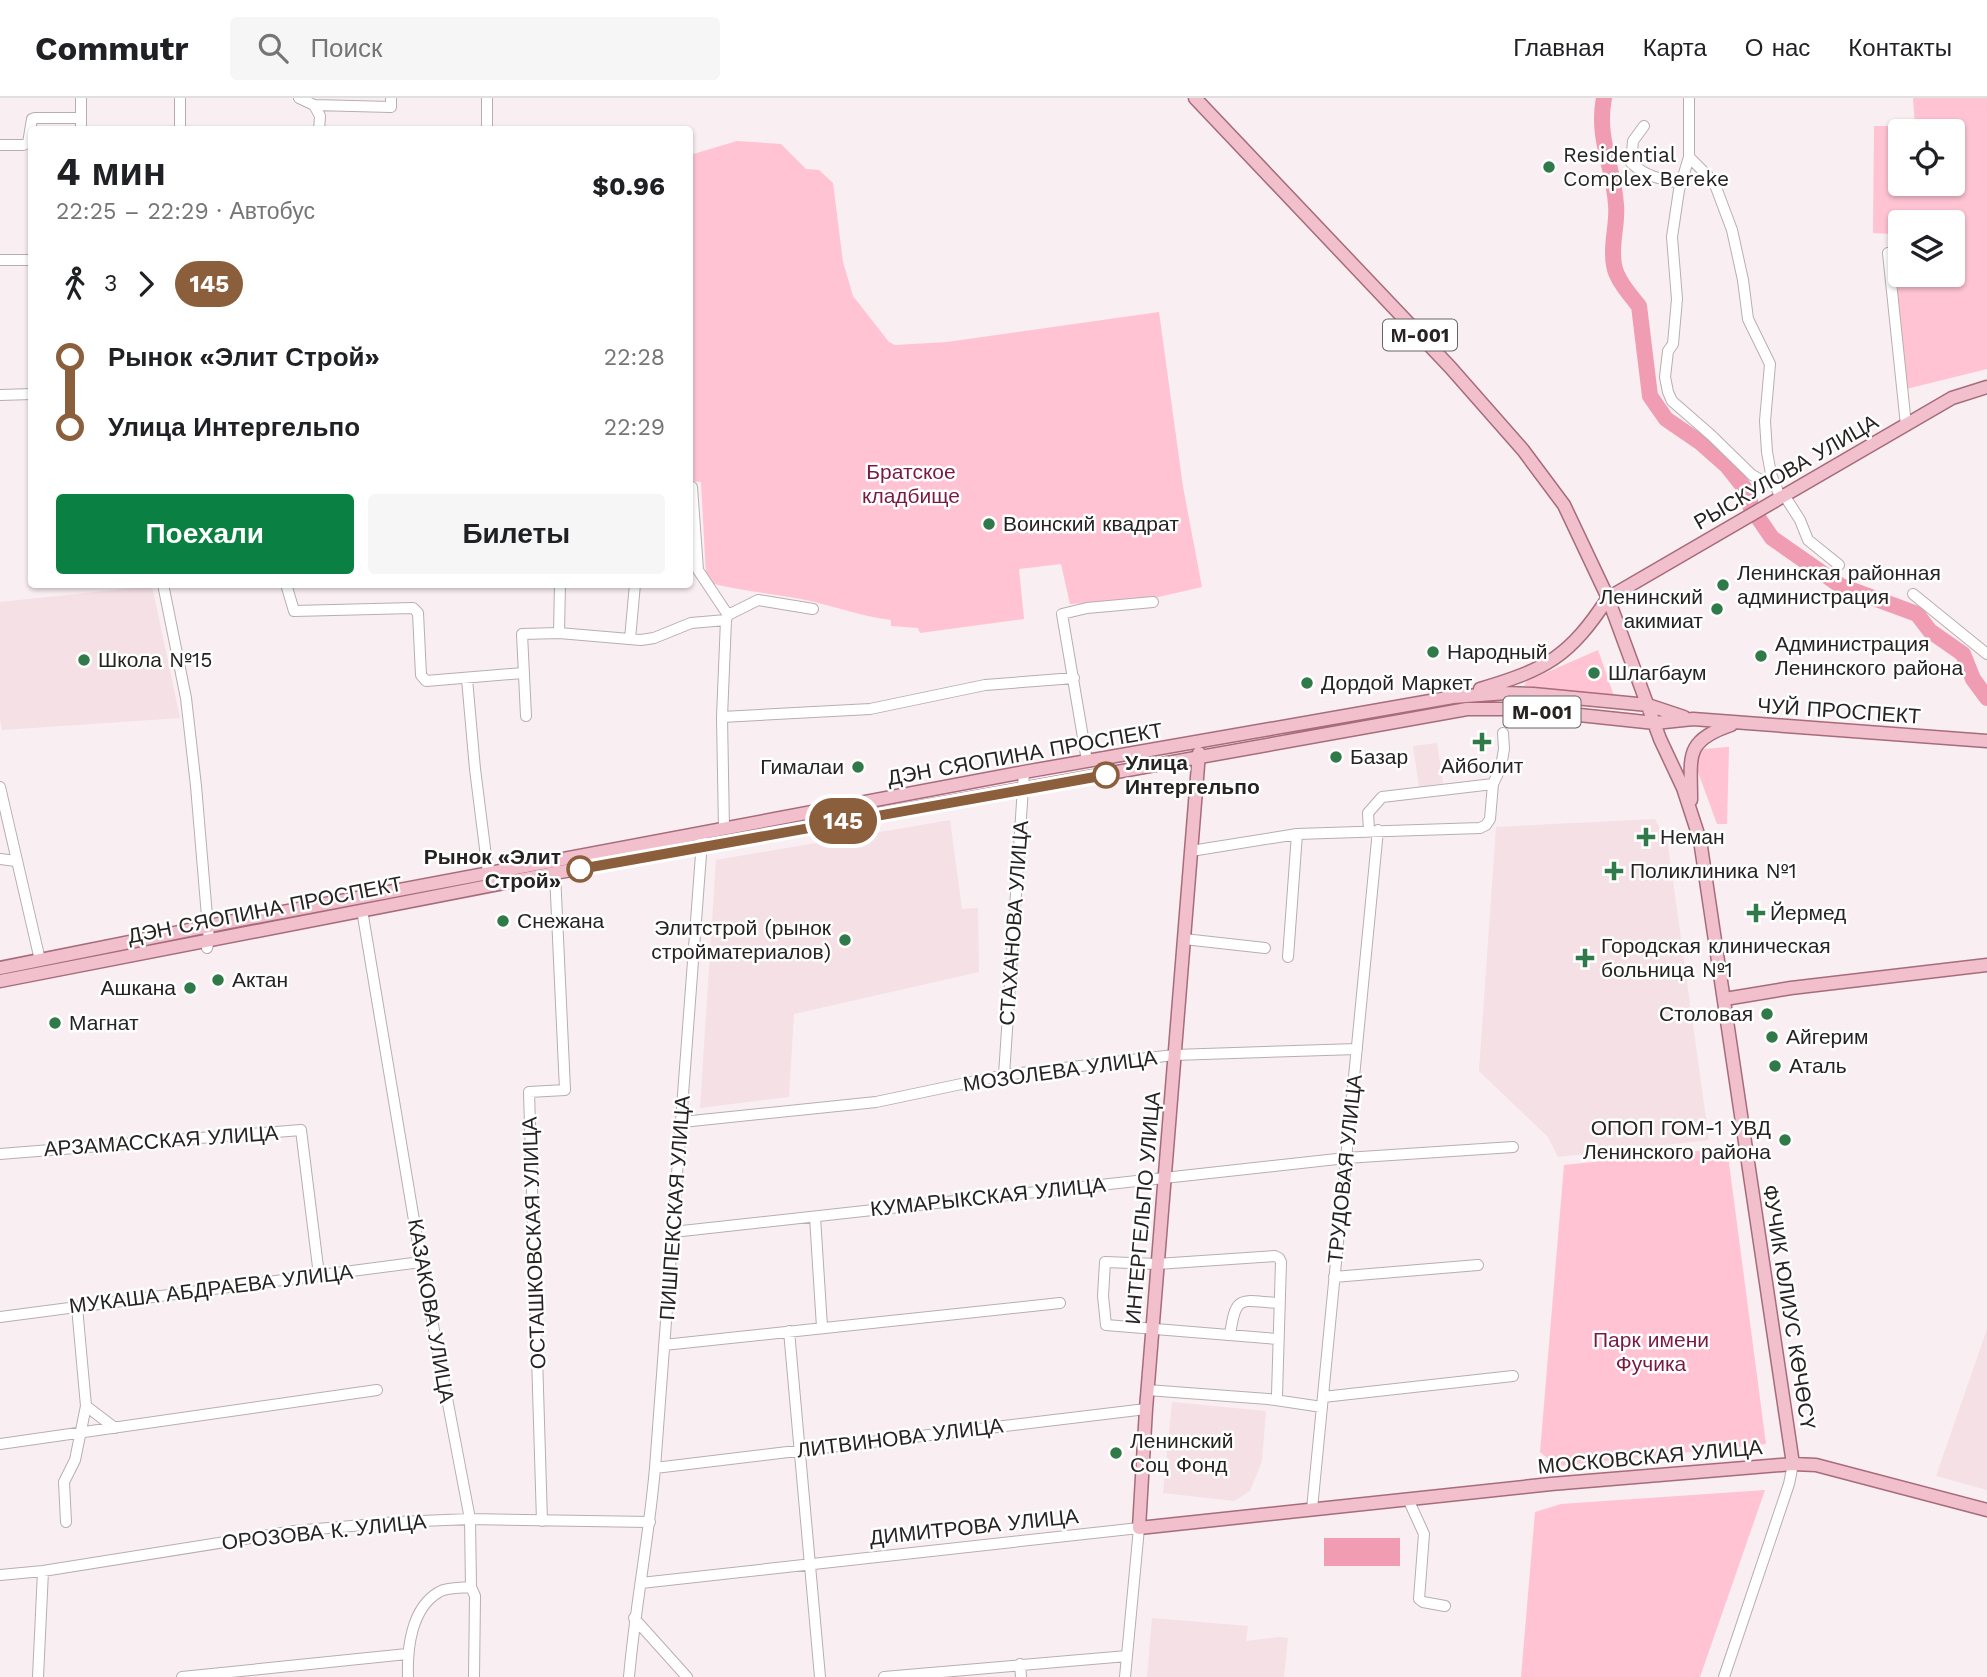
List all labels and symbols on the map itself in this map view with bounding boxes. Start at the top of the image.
place label: Residential Complex Bereke [1563,142,1729,191]
marker: Residential Complex Bereke [1541,159,1557,175]
road number: М-001 [1383,319,1457,350]
street label: РЫСКУЛОВА УЛИЦА [1689,409,1882,535]
park label: Братское кладбище [862,459,960,508]
place label: Воинский квадрат [1003,511,1179,536]
marker: Воинский квадрат [981,516,997,532]
place label: Ленинская районная администрация [1737,560,1941,609]
marker: Ленинская районная администрация [1715,577,1731,593]
place label: Ленинский акимиат [1599,584,1703,633]
marker: Ленинский акимиат [1709,601,1725,617]
place label: Администрация Ленинского района [1775,631,1963,680]
place label: Народный [1447,639,1547,664]
marker: Народный [1425,644,1441,660]
place label: Школа №15 [98,647,212,672]
marker: Администрация Ленинского района [1753,648,1769,664]
marker: Школа №15 [76,652,92,668]
place label: Шлагбаум [1608,660,1707,685]
marker: Шлагбаум [1586,665,1602,681]
place label: Дордой Маркет [1321,670,1473,695]
marker: Дордой Маркет [1299,675,1315,691]
street label: ЧУЙ ПРОСПЕКТ [1756,692,1922,729]
road number: M-001 [1504,696,1580,727]
street label: ДЭН СЯОПИНА ПРОСПЕКТ [885,717,1165,790]
marker: Айболит [1474,734,1490,750]
place label: Базар [1350,744,1408,769]
marker: Базар [1328,749,1344,765]
place label: Улица Интергельпо [1125,750,1260,799]
place label: Айболит [1441,753,1524,778]
place label: Гималаи [760,754,844,779]
marker: Гималаи [850,759,866,775]
marker: Улица Интергельпо [1093,762,1119,788]
line badge: 145 [803,798,883,844]
street label: СТАХАНОВА УЛИЦА [994,820,1033,1026]
place label: Неман [1660,824,1725,849]
marker: Неман [1638,829,1654,845]
place label: Рынок «Элит Строй» [424,844,561,893]
marker: Рынок «Элит Строй» [567,856,593,882]
place label: Поликлиника №1 [1630,858,1797,883]
marker: Поликлиника №1 [1604,861,1624,881]
street label: ДЭН СЯОПИНА ПРОСПЕКТ [126,871,404,948]
place label: Йермед [1770,900,1846,925]
marker: Йермед [1748,905,1764,921]
place label: Снежана [517,908,605,933]
marker: Снежана [495,913,511,929]
place label: Элитстрой (рынок стройматериалов) [651,915,832,964]
marker: Элитстрой (рынок стройматериалов) [837,932,853,948]
place label: Городская клиническая больница №1 [1601,933,1831,982]
marker: Городская клиническая больница №1 [1575,948,1595,968]
place label: Актан [232,967,288,992]
marker: Актан [210,972,226,988]
place label: Ашкана [101,975,176,1000]
marker: Ашкана [182,980,198,996]
place label: Столовая [1659,1001,1753,1026]
marker: Столовая [1759,1006,1775,1022]
place label: Магнат [69,1010,139,1035]
marker: Магнат [47,1015,63,1031]
place label: Айгерим [1786,1024,1868,1049]
marker: Айгерим [1764,1029,1780,1045]
street label: МОЗОЛЕВА УЛИЦА [961,1045,1159,1097]
place label: Аталь [1789,1053,1847,1078]
marker: Аталь [1767,1058,1783,1074]
street label: ТРУДОВАЯ УЛИЦА [1322,1073,1367,1265]
street label: ИНТЕРГЕЛЬПО УЛИЦА [1120,1090,1165,1325]
street label: ПИШПЕКСКАЯ УЛИЦА [654,1095,695,1321]
place label: ОПОП ГОМ-1 УВД Ленинского района [1583,1115,1771,1164]
street label: ОСТАШКОВСКАЯ УЛИЦА [517,1116,550,1370]
street label: АРЗАМАССКАЯ УЛИЦА [43,1120,279,1161]
marker: ОПОП ГОМ-1 УВД Ленинского района [1777,1132,1793,1148]
street label: КУМАРЫКСКАЯ УЛИЦА [869,1172,1107,1221]
street label: ФУЧИК ЮЛИУС КӨЧӨСҮ [1758,1183,1821,1431]
street label: КАЗАКОВА УЛИЦА [403,1217,460,1405]
street label: МУКАША АБДРАЕВА УЛИЦА [68,1259,354,1318]
park label: Парк имени Фучика [1593,1327,1709,1376]
street label: ЛИТВИНОВА УЛИЦА [795,1412,1005,1463]
place label: Ленинский Соц Фонд [1130,1428,1234,1477]
street label: МОСКОВСКАЯ УЛИЦА [1537,1434,1763,1479]
marker: Ленинский Соц Фонд [1108,1445,1124,1461]
street label: ДИМИТРОВА УЛИЦА [868,1503,1080,1550]
street label: ОРОЗОВА К. УЛИЦА [220,1508,427,1555]

